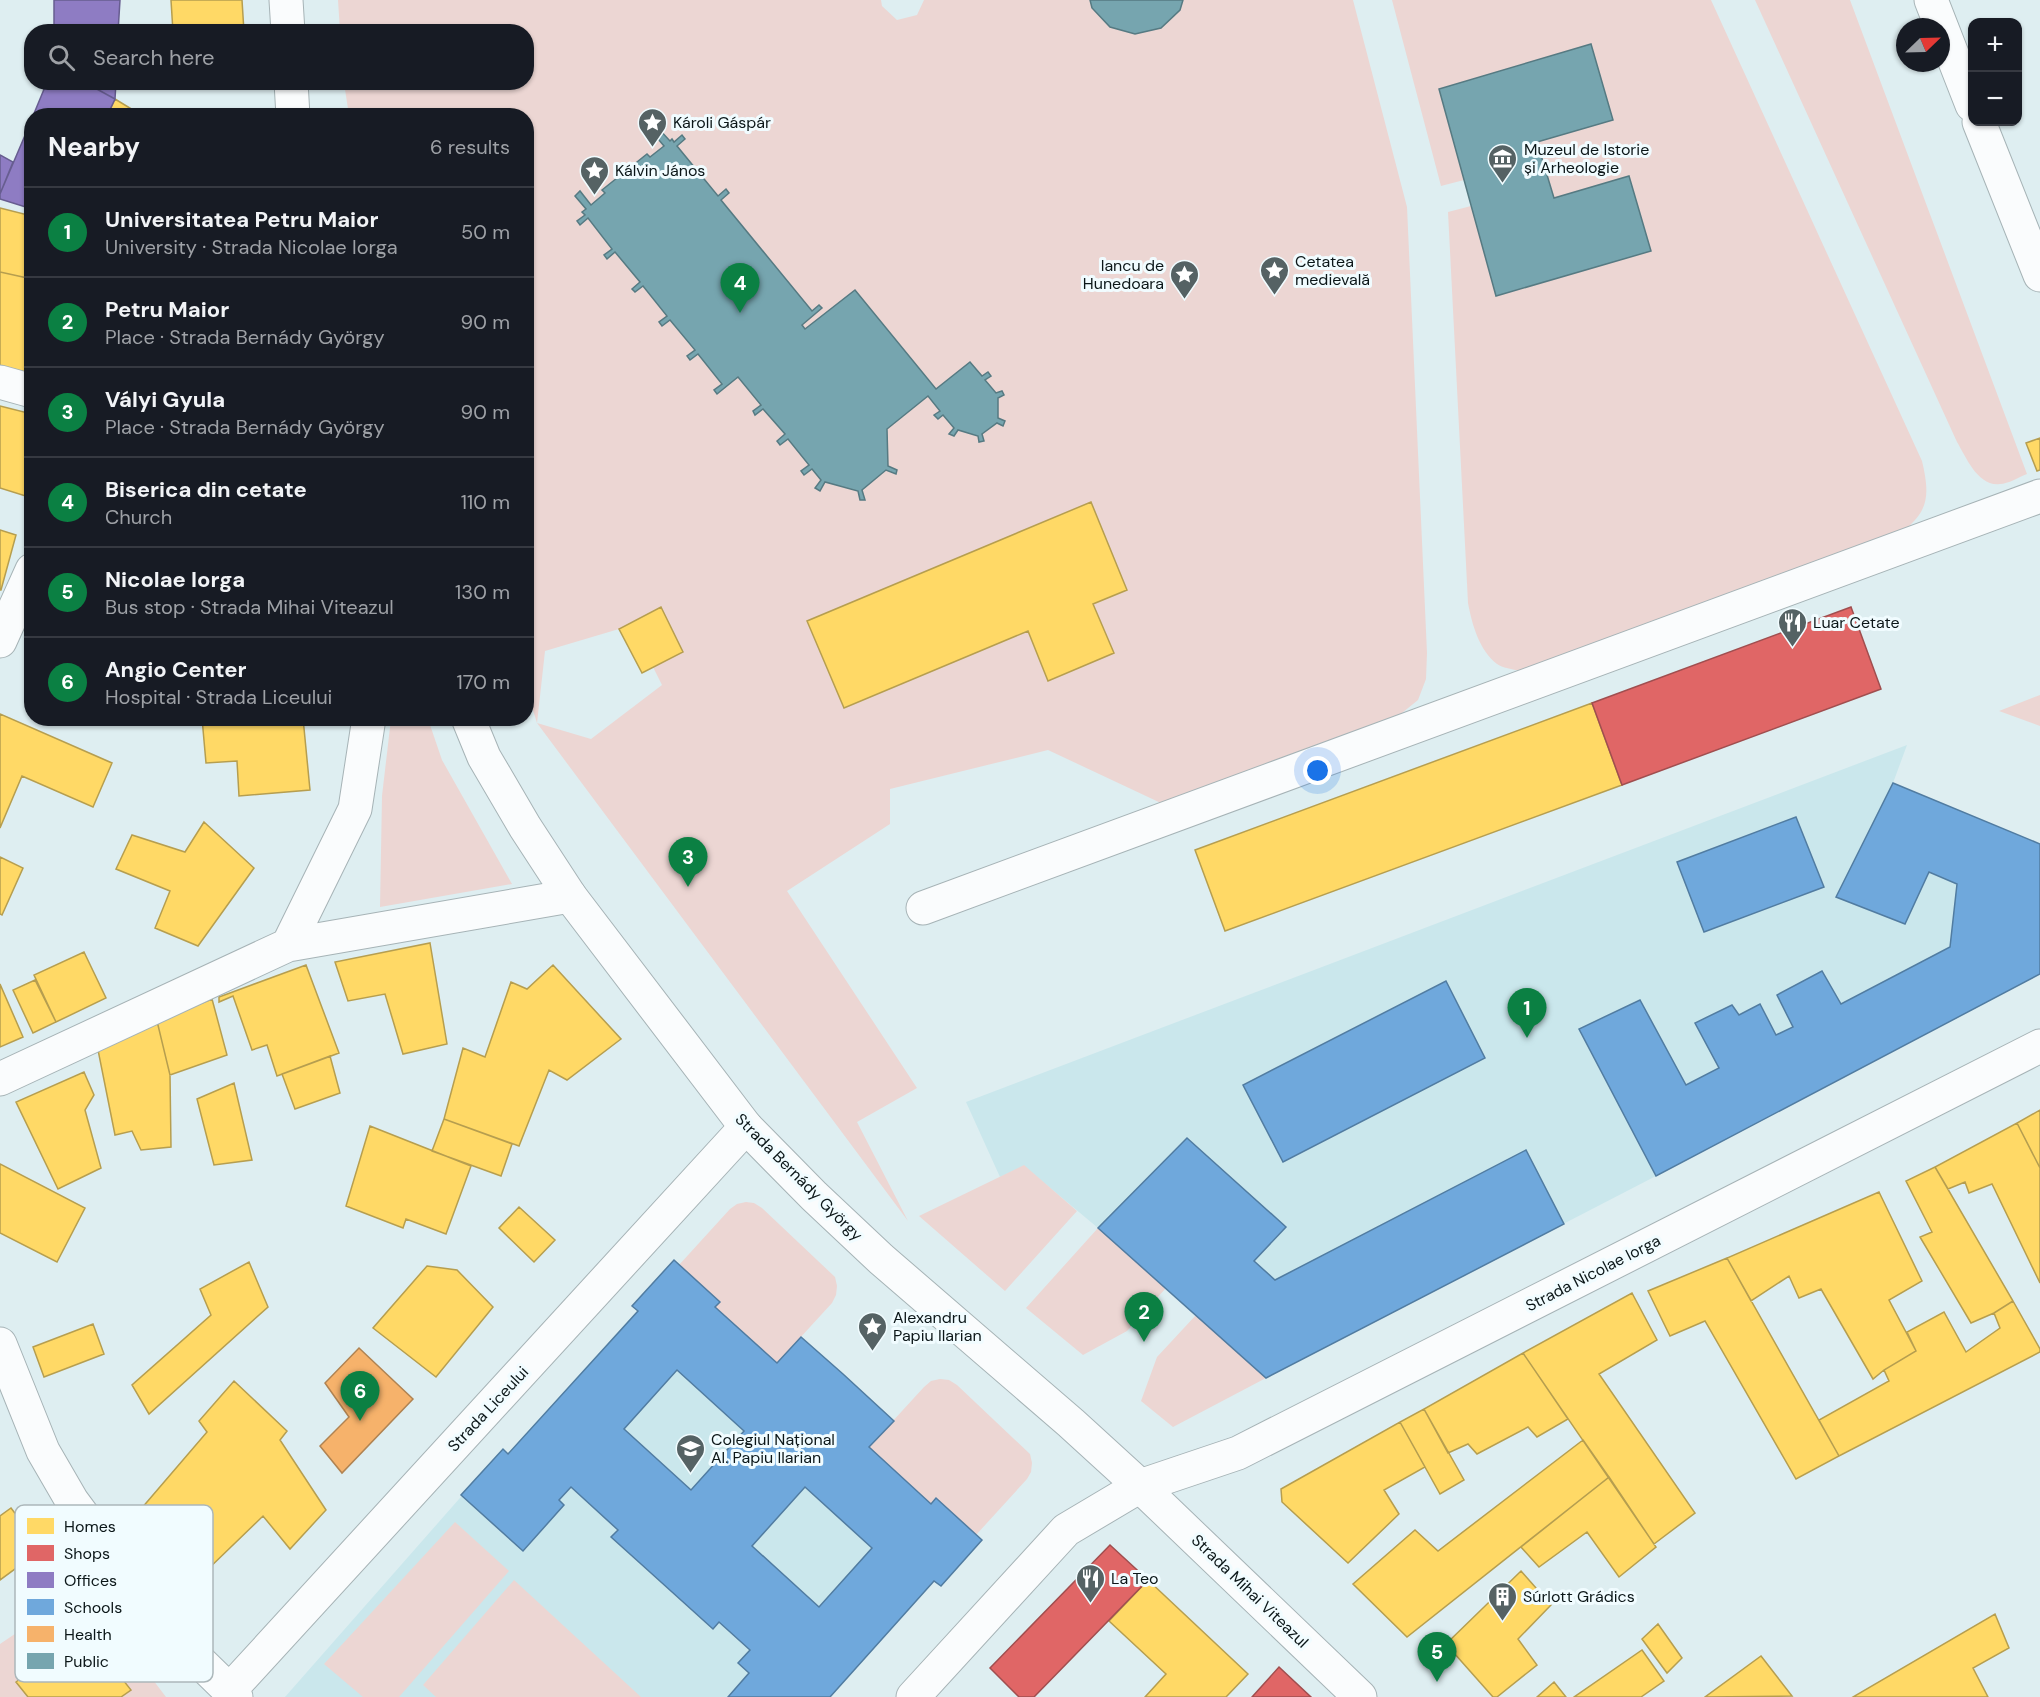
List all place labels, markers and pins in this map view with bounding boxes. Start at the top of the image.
place icon: Károli Gáspár [636,106,668,148]
place label: Károli Gáspár [673,112,771,133]
place label: Muzeul de Istorie și Arheologie [1524,139,1649,178]
museum icon: Muzeul de Istorie și Arheologie [1487,142,1519,184]
place icon: Kálvin János [578,154,610,196]
place label: Kálvin János [615,160,705,181]
place label: Cetatea medievală [1295,251,1370,290]
place icon: Cetatea medievală [1258,254,1290,296]
place label: Iancu de Hunedoara [1083,255,1164,294]
place icon: Iancu de Hunedoara [1169,258,1201,300]
pin: 4 [720,264,760,313]
restaurant icon: Luar Cetate [1776,606,1808,648]
place label: Luar Cetate [1813,612,1900,633]
pin: 3 [668,838,708,887]
pin: 1 [1508,988,1546,1038]
pin: 2 [1124,1292,1164,1342]
place label: Alexandru Papiu Ilarian [893,1307,982,1346]
place icon: Alexandru Papiu Ilarian [856,1310,888,1352]
pin: 6 [340,1372,380,1421]
place label: Colegiul Național Al. Papiu Ilarian [711,1429,835,1468]
school or university icon: Colegiul Național Al. Papiu Ilarian [674,1432,706,1474]
restaurant icon: La Teo [1074,1562,1106,1604]
place label: La Teo [1111,1568,1159,1589]
building icon: Súrlott Grádics [1486,1580,1518,1622]
place label: Súrlott Grádics [1523,1586,1635,1607]
pin: 5 [1418,1632,1456,1682]

